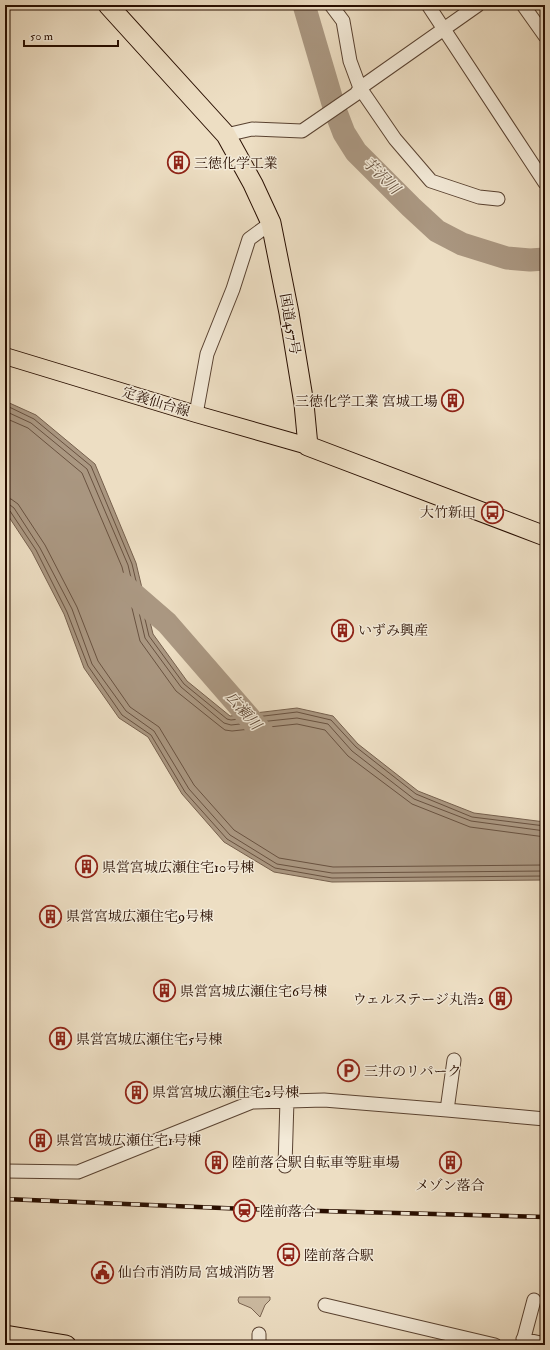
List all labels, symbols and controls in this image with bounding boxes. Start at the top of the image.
scale bar [24,22,118,48]
text: 50 m [30,29,54,44]
building icon: 三徳化学工業 [166,150,192,176]
water label: 芋沢川 [358,154,405,200]
place label: 三徳化学工業 [194,155,278,172]
street label: 国道457号 [276,292,304,356]
street label: 定義仙台線 [120,384,192,420]
building icon: 三徳化学工業 宮城工場 [440,388,466,414]
place label: 三徳化学工業 宮城工場 [295,393,438,410]
bus stop icon: 大竹新田 [479,499,505,525]
place label: 大竹新田 [420,504,476,521]
building icon: いずみ興産 [329,617,355,643]
place label: いずみ興産 [358,622,428,639]
water label: 広瀬川 [221,688,266,736]
building icon: 県営宮城広瀬住宅10号棟 [73,854,99,880]
place label: 県営宮城広瀬住宅10号棟 [102,859,254,876]
building icon: 県営宮城広瀬住宅9号棟 [37,903,63,929]
place label: 県営宮城広瀬住宅9号棟 [66,908,213,925]
building icon: 県営宮城広瀬住宅6号棟 [151,978,177,1004]
place label: 県営宮城広瀬住宅6号棟 [180,983,327,1000]
building icon: ウェルステージ丸浩2 [487,986,513,1012]
place label: ウェルステージ丸浩2 [352,991,484,1008]
building icon: 県営宮城広瀬住宅5号棟 [47,1026,73,1052]
place label: 県営宮城広瀬住宅5号棟 [76,1031,222,1048]
parking icon: 三井のリパーク [336,1058,362,1084]
place label: 三井のリパーク [364,1063,462,1080]
building icon: 県営宮城広瀬住宅2号棟 [124,1079,150,1105]
place label: 県営宮城広瀬住宅2号棟 [152,1084,299,1101]
building icon: 県営宮城広瀬住宅1号棟 [28,1127,54,1153]
place label: 県営宮城広瀬住宅1号棟 [56,1132,201,1149]
building icon: 陸前落合駅自転車等駐車場 [204,1149,230,1175]
building icon: メゾン落合 [437,1150,463,1176]
place label: 陸前落合駅自転車等駐車場 [232,1154,400,1171]
place label: メゾン落合 [415,1177,485,1194]
station icon: 陸前落合 [232,1198,258,1224]
place label: 陸前落合 [260,1203,316,1220]
bus stop icon: 陸前落合駅 [275,1242,301,1268]
place label: 陸前落合駅 [304,1247,374,1264]
public building icon: 仙台市消防局 宮城消防署 [89,1259,115,1285]
place label: 仙台市消防局 宮城消防署 [118,1264,275,1281]

